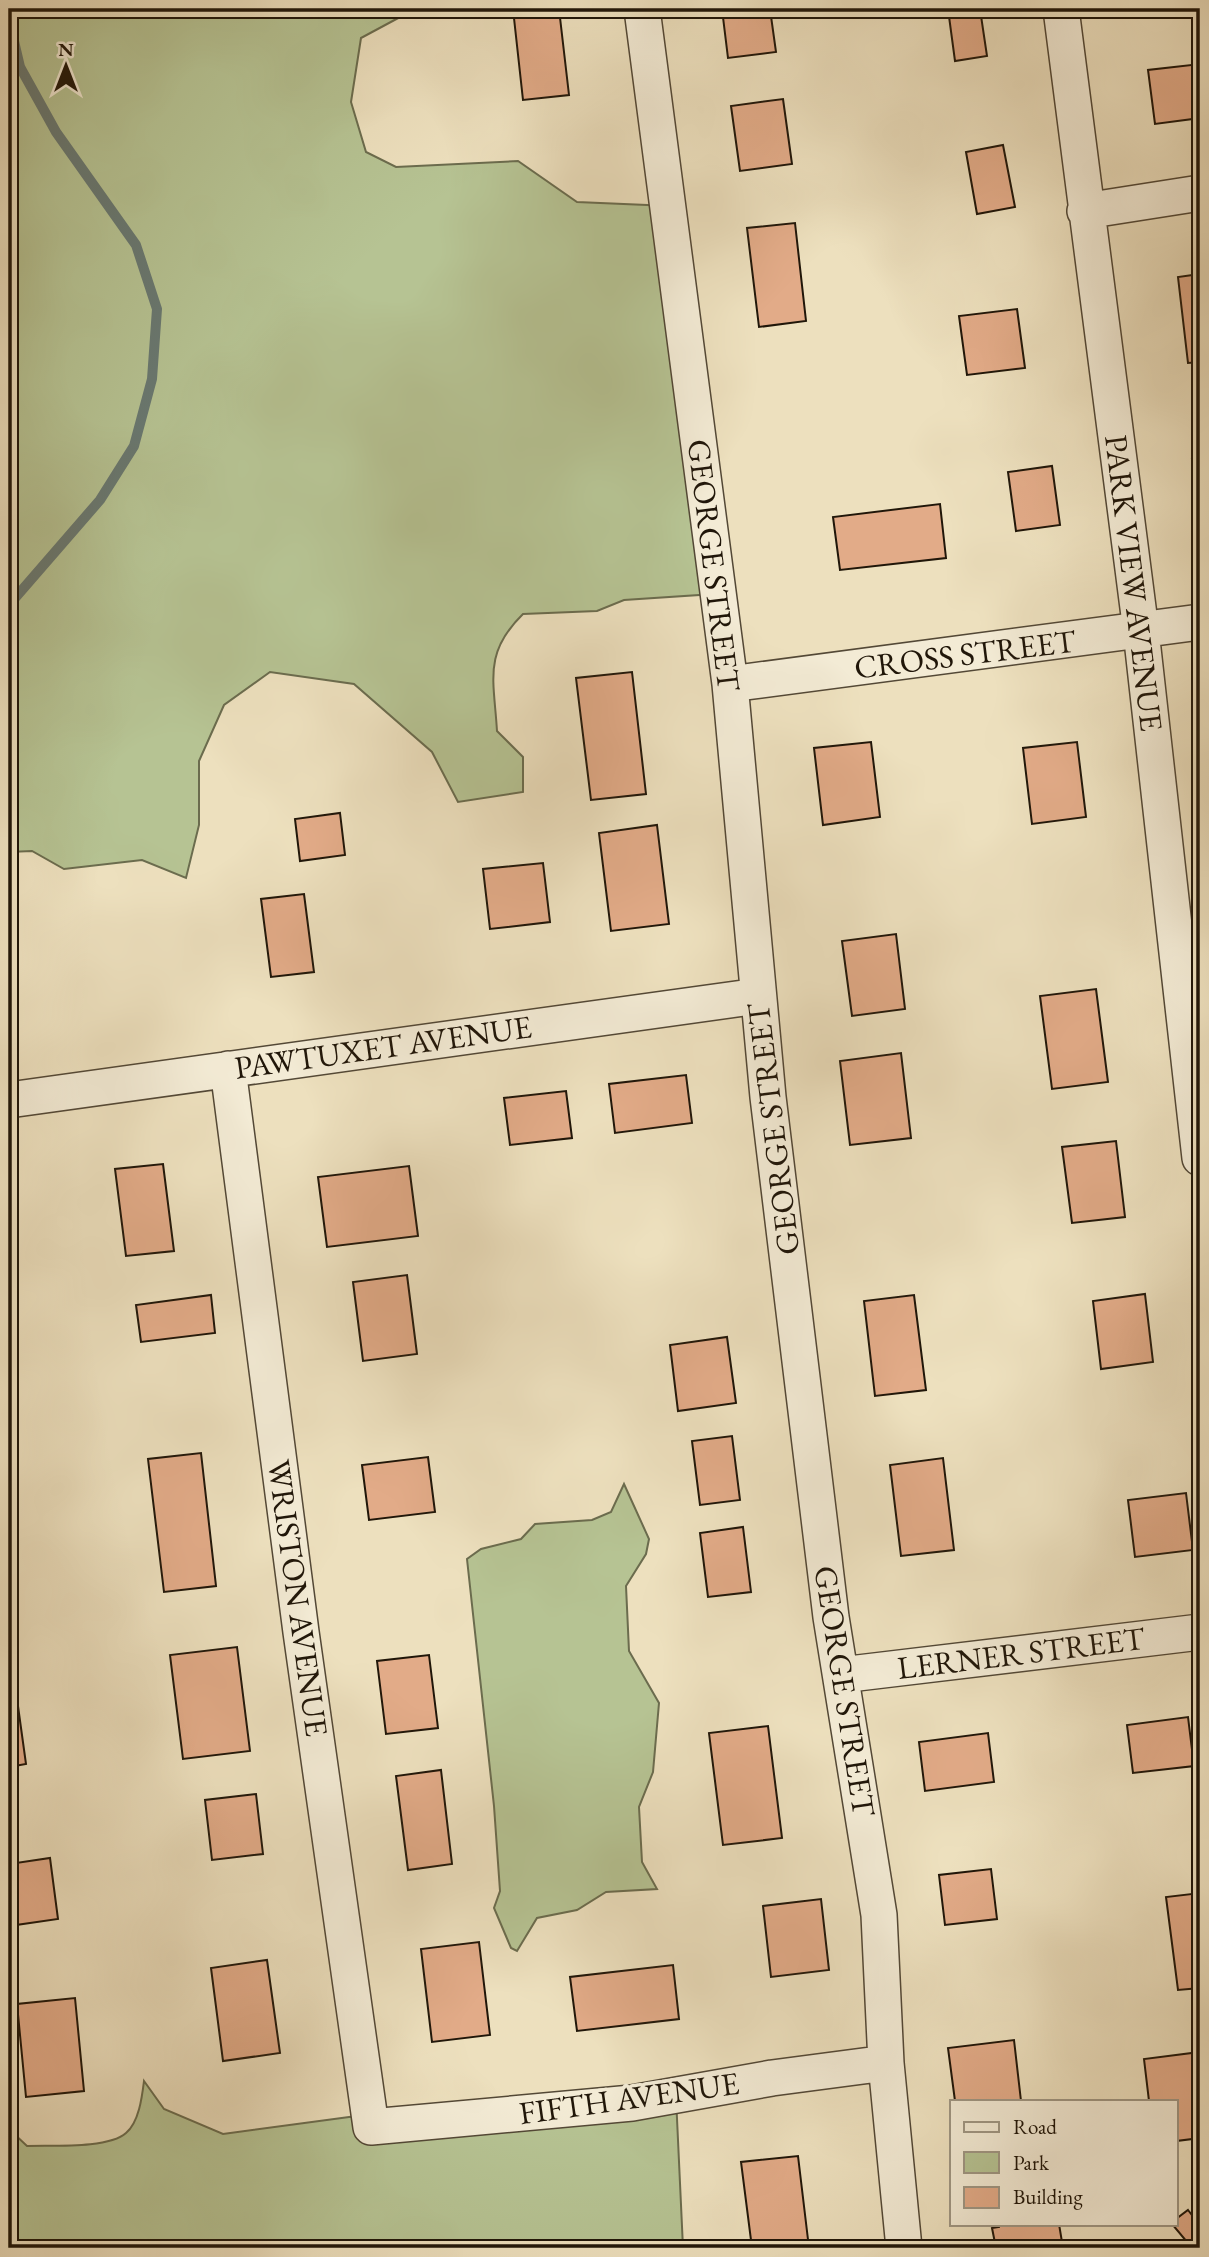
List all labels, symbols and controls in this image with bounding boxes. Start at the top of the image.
north arrow [32,32,102,102]
text: N [58,37,74,62]
street label: PARK VIEW AVENUE [1095,432,1173,734]
street label: GEORGE STREET [678,437,750,694]
street label: CROSS STREET [852,620,1079,688]
street label: GEORGE STREET [737,1000,809,1257]
street label: PAWTUXET AVENUE [232,1005,534,1089]
street label: WRISTON AVENUE [258,1457,338,1739]
street label: GEORGE STREET [804,1563,886,1820]
street label: LERNER STREET [895,1617,1148,1689]
street label: FIFTH AVENUE [516,2062,742,2134]
legend [950,2100,1178,2226]
text: Road [1013,2113,1057,2140]
text: Park [1013,2149,1050,2176]
text: Building [1013,2183,1083,2210]

